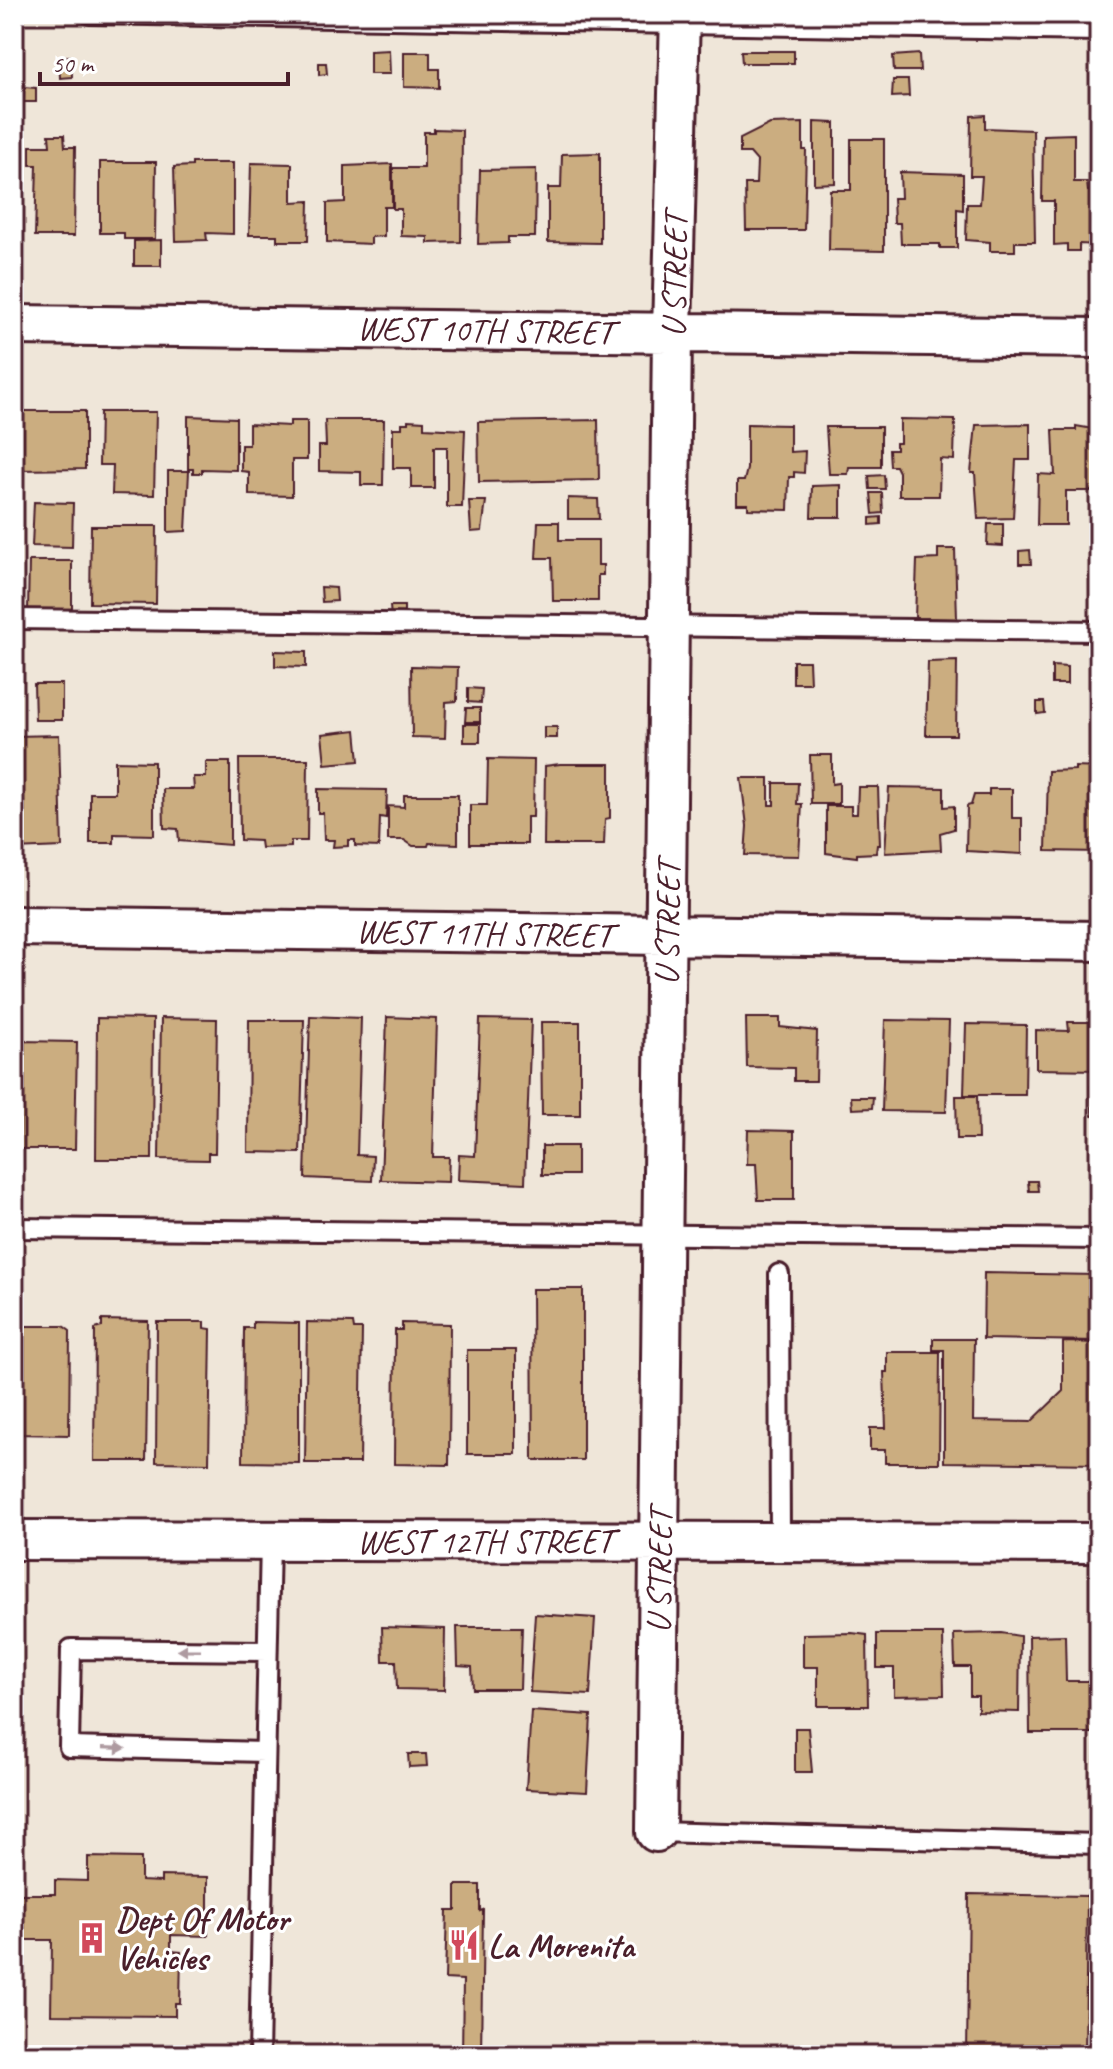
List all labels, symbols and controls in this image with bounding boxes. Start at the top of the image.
scale bar [40,36,288,86]
text: 50 m [52,49,95,79]
street label: U STREET [651,206,697,337]
street label: WEST 10TH STREET [357,306,622,354]
street label: U STREET [644,854,690,985]
street label: WEST 11TH STREET [356,909,621,957]
street label: U STREET [636,1502,682,1633]
street label: WEST 12TH STREET [357,1520,621,1563]
one-way arrow [176,1644,201,1656]
one-way arrow [102,1742,127,1755]
place label: Dept Of Motor Vehicles [116,1897,292,1979]
building icon: Dept Of Motor Vehicles [75,1921,109,1955]
place label: La Morenita [488,1924,637,1967]
restaurant icon: La Morenita [447,1928,481,1962]

